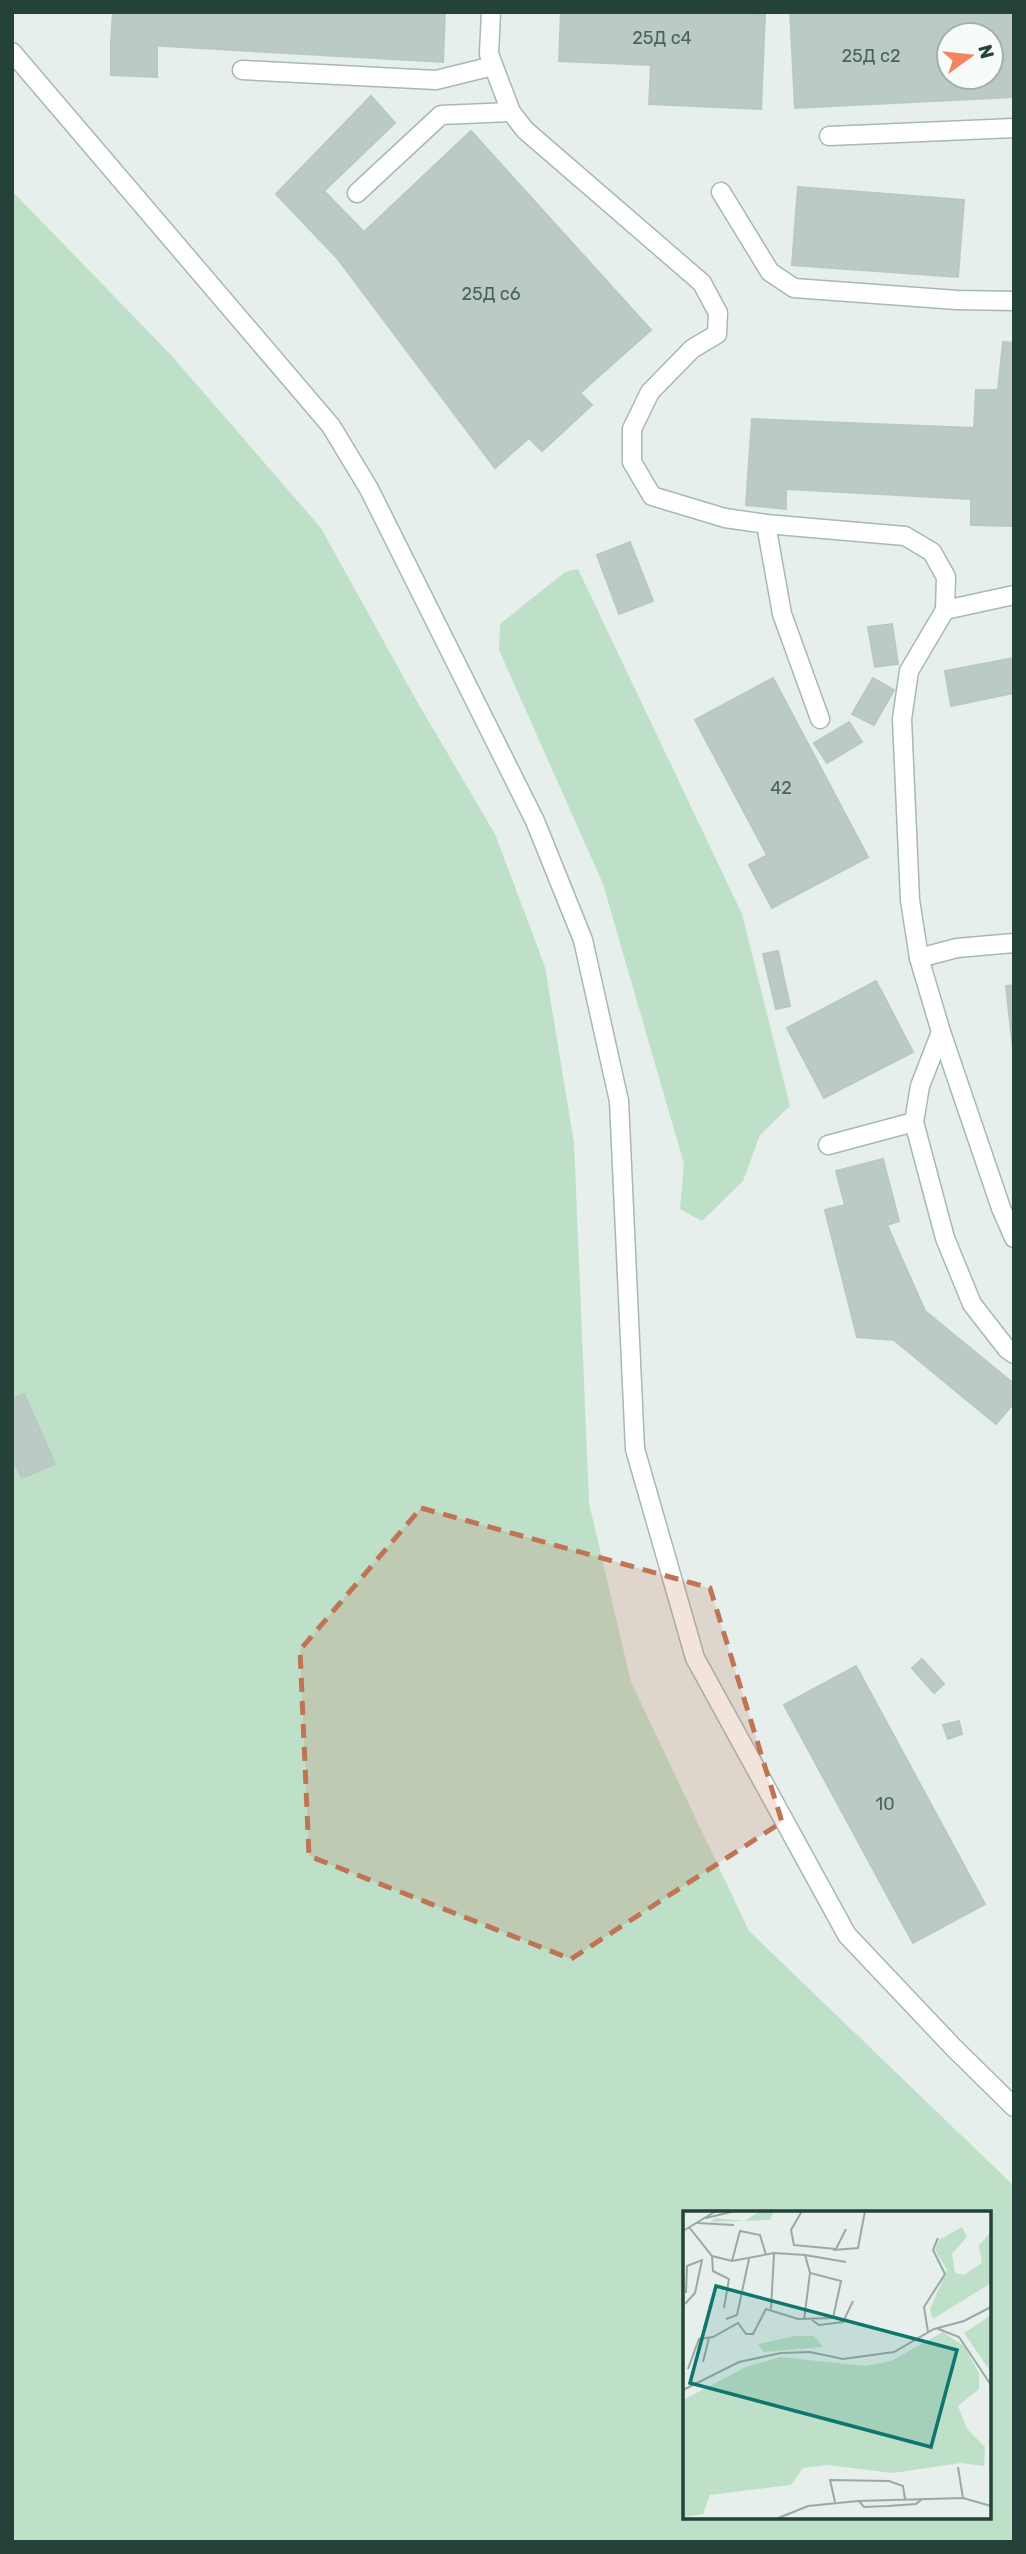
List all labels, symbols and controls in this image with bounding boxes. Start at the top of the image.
north arrow [935,21,1005,91]
house number: 25Д с4 [632,27,692,49]
text: N [973,42,999,61]
house number: 25Д с2 [842,45,900,67]
house number: 25Д с6 [461,283,521,305]
house number: 42 [770,777,792,799]
house number: 10 [875,1793,895,1815]
inset map [683,2211,991,2519]

